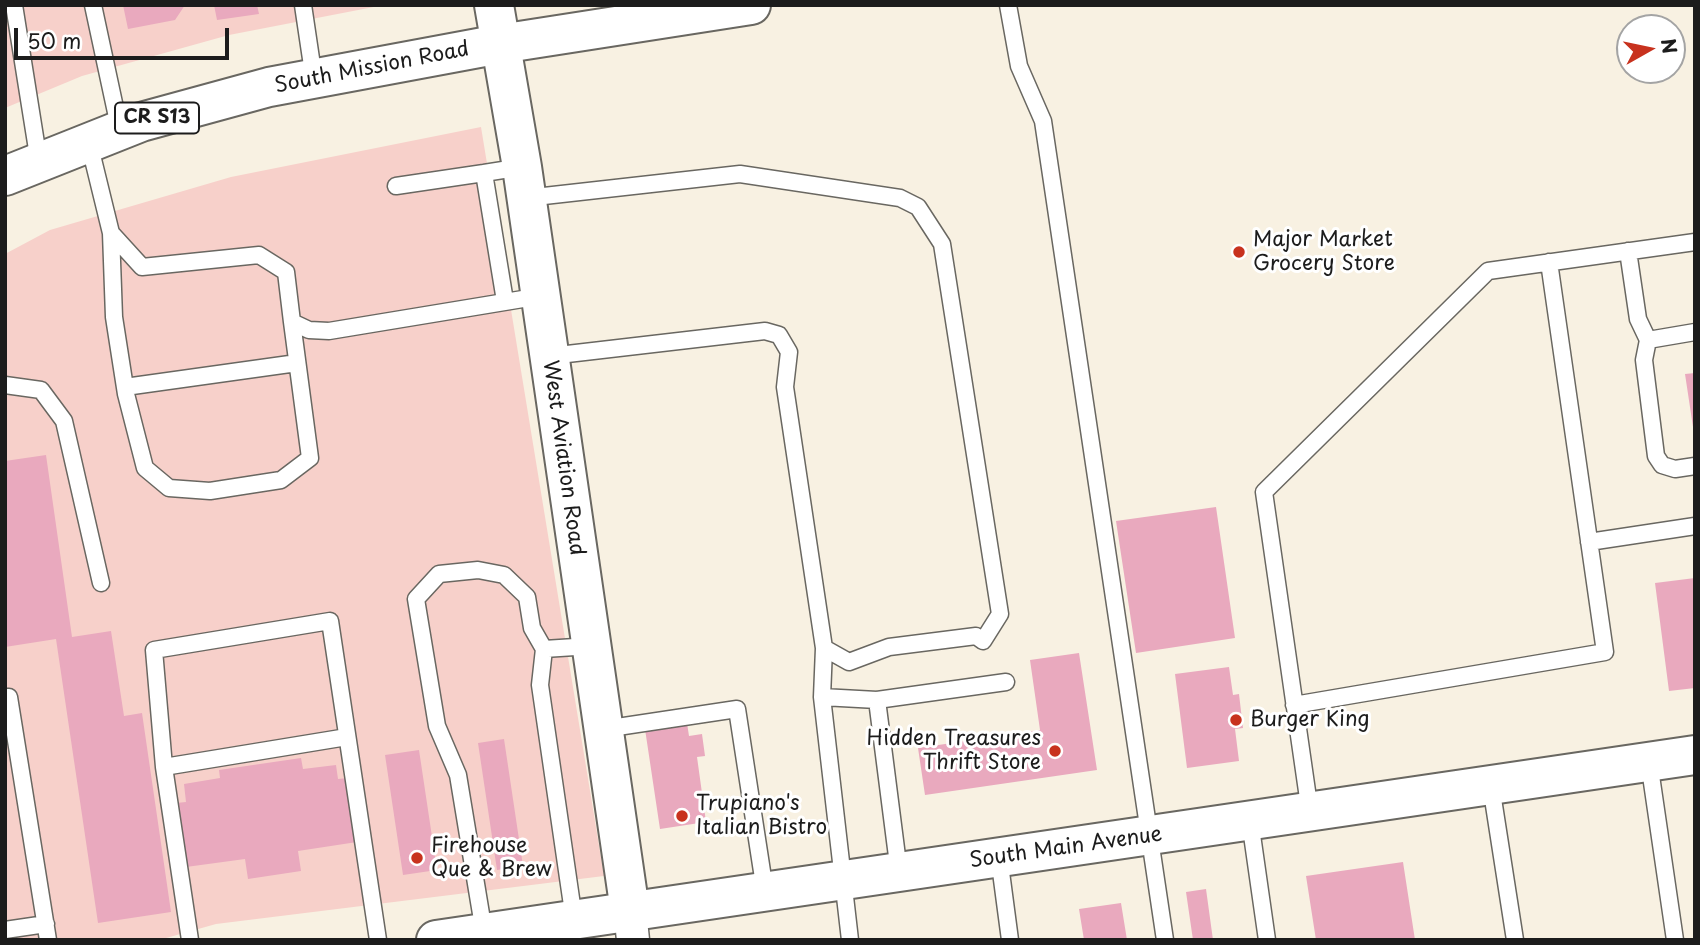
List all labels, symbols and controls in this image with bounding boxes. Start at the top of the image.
scale bar [18,14,233,58]
north arrow [1616,14,1686,84]
text: 50 m [27,24,81,56]
text: N [1655,36,1685,56]
street label: South Mission Road [273,37,471,99]
road number: CR S13 [115,102,199,134]
place label: Major Market Grocery Store [1253,227,1395,277]
marker: Major Market Grocery Store [1231,244,1247,260]
street label: West Aviation Road [537,359,589,557]
place label: Burger King [1250,707,1369,733]
marker: Burger King [1228,712,1244,728]
place label: Hidden Treasures Thrift Store [867,726,1041,776]
marker: Hidden Treasures Thrift Store [1047,743,1063,759]
place label: Trupiano's Italian Bistro [696,791,827,841]
marker: Trupiano's Italian Bistro [674,808,690,824]
street label: South Main Avenue [968,822,1164,874]
place label: Firehouse Que & Brew [431,833,552,883]
marker: Firehouse Que & Brew [409,850,425,866]

